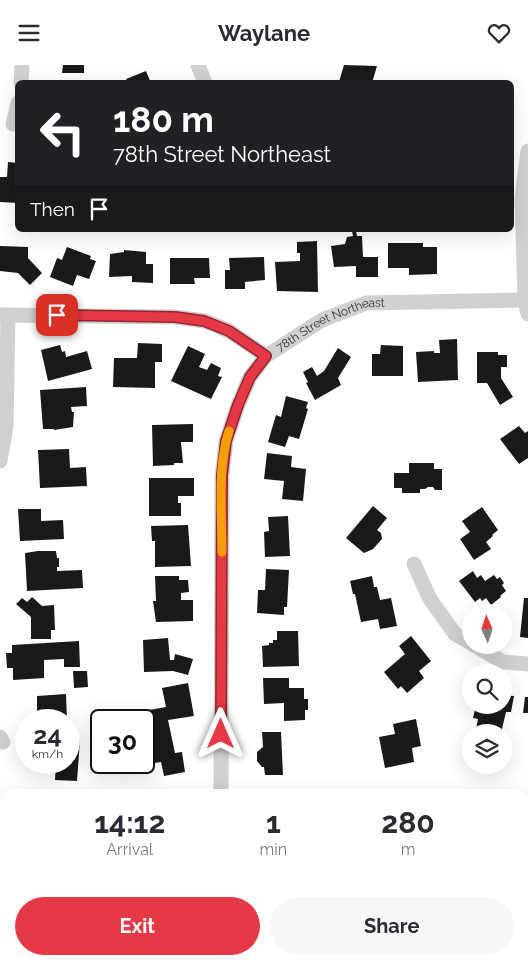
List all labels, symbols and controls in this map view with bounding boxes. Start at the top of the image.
icon: menu [15,19,43,47]
icon: heart [485,19,513,47]
text: Waylane [218,20,310,46]
text: 180 m [113,99,214,140]
icon: left [30,100,95,165]
text: 78th Street Northeast [113,141,331,167]
icon: arrive [85,195,113,223]
text: Then [30,198,75,220]
pin [36,294,78,336]
street label: 78th Street Northeast [274,296,385,355]
icon: arrive [43,301,71,329]
north arrow [462,604,512,654]
map controls [462,604,512,774]
button: search [462,664,512,714]
position arrow [194,707,246,759]
speed limit sign: 30 [90,709,155,774]
text: 24 [33,720,62,750]
button: layers [462,724,512,774]
text: km/h [32,747,63,761]
text: 14:12 [94,805,165,840]
text: 1 [266,805,281,840]
text: 280 [381,805,435,840]
text: Arrival [106,840,153,859]
text: min [260,840,287,859]
text: m [401,840,415,859]
button: Exit [15,897,260,955]
button: Share [270,897,514,955]

